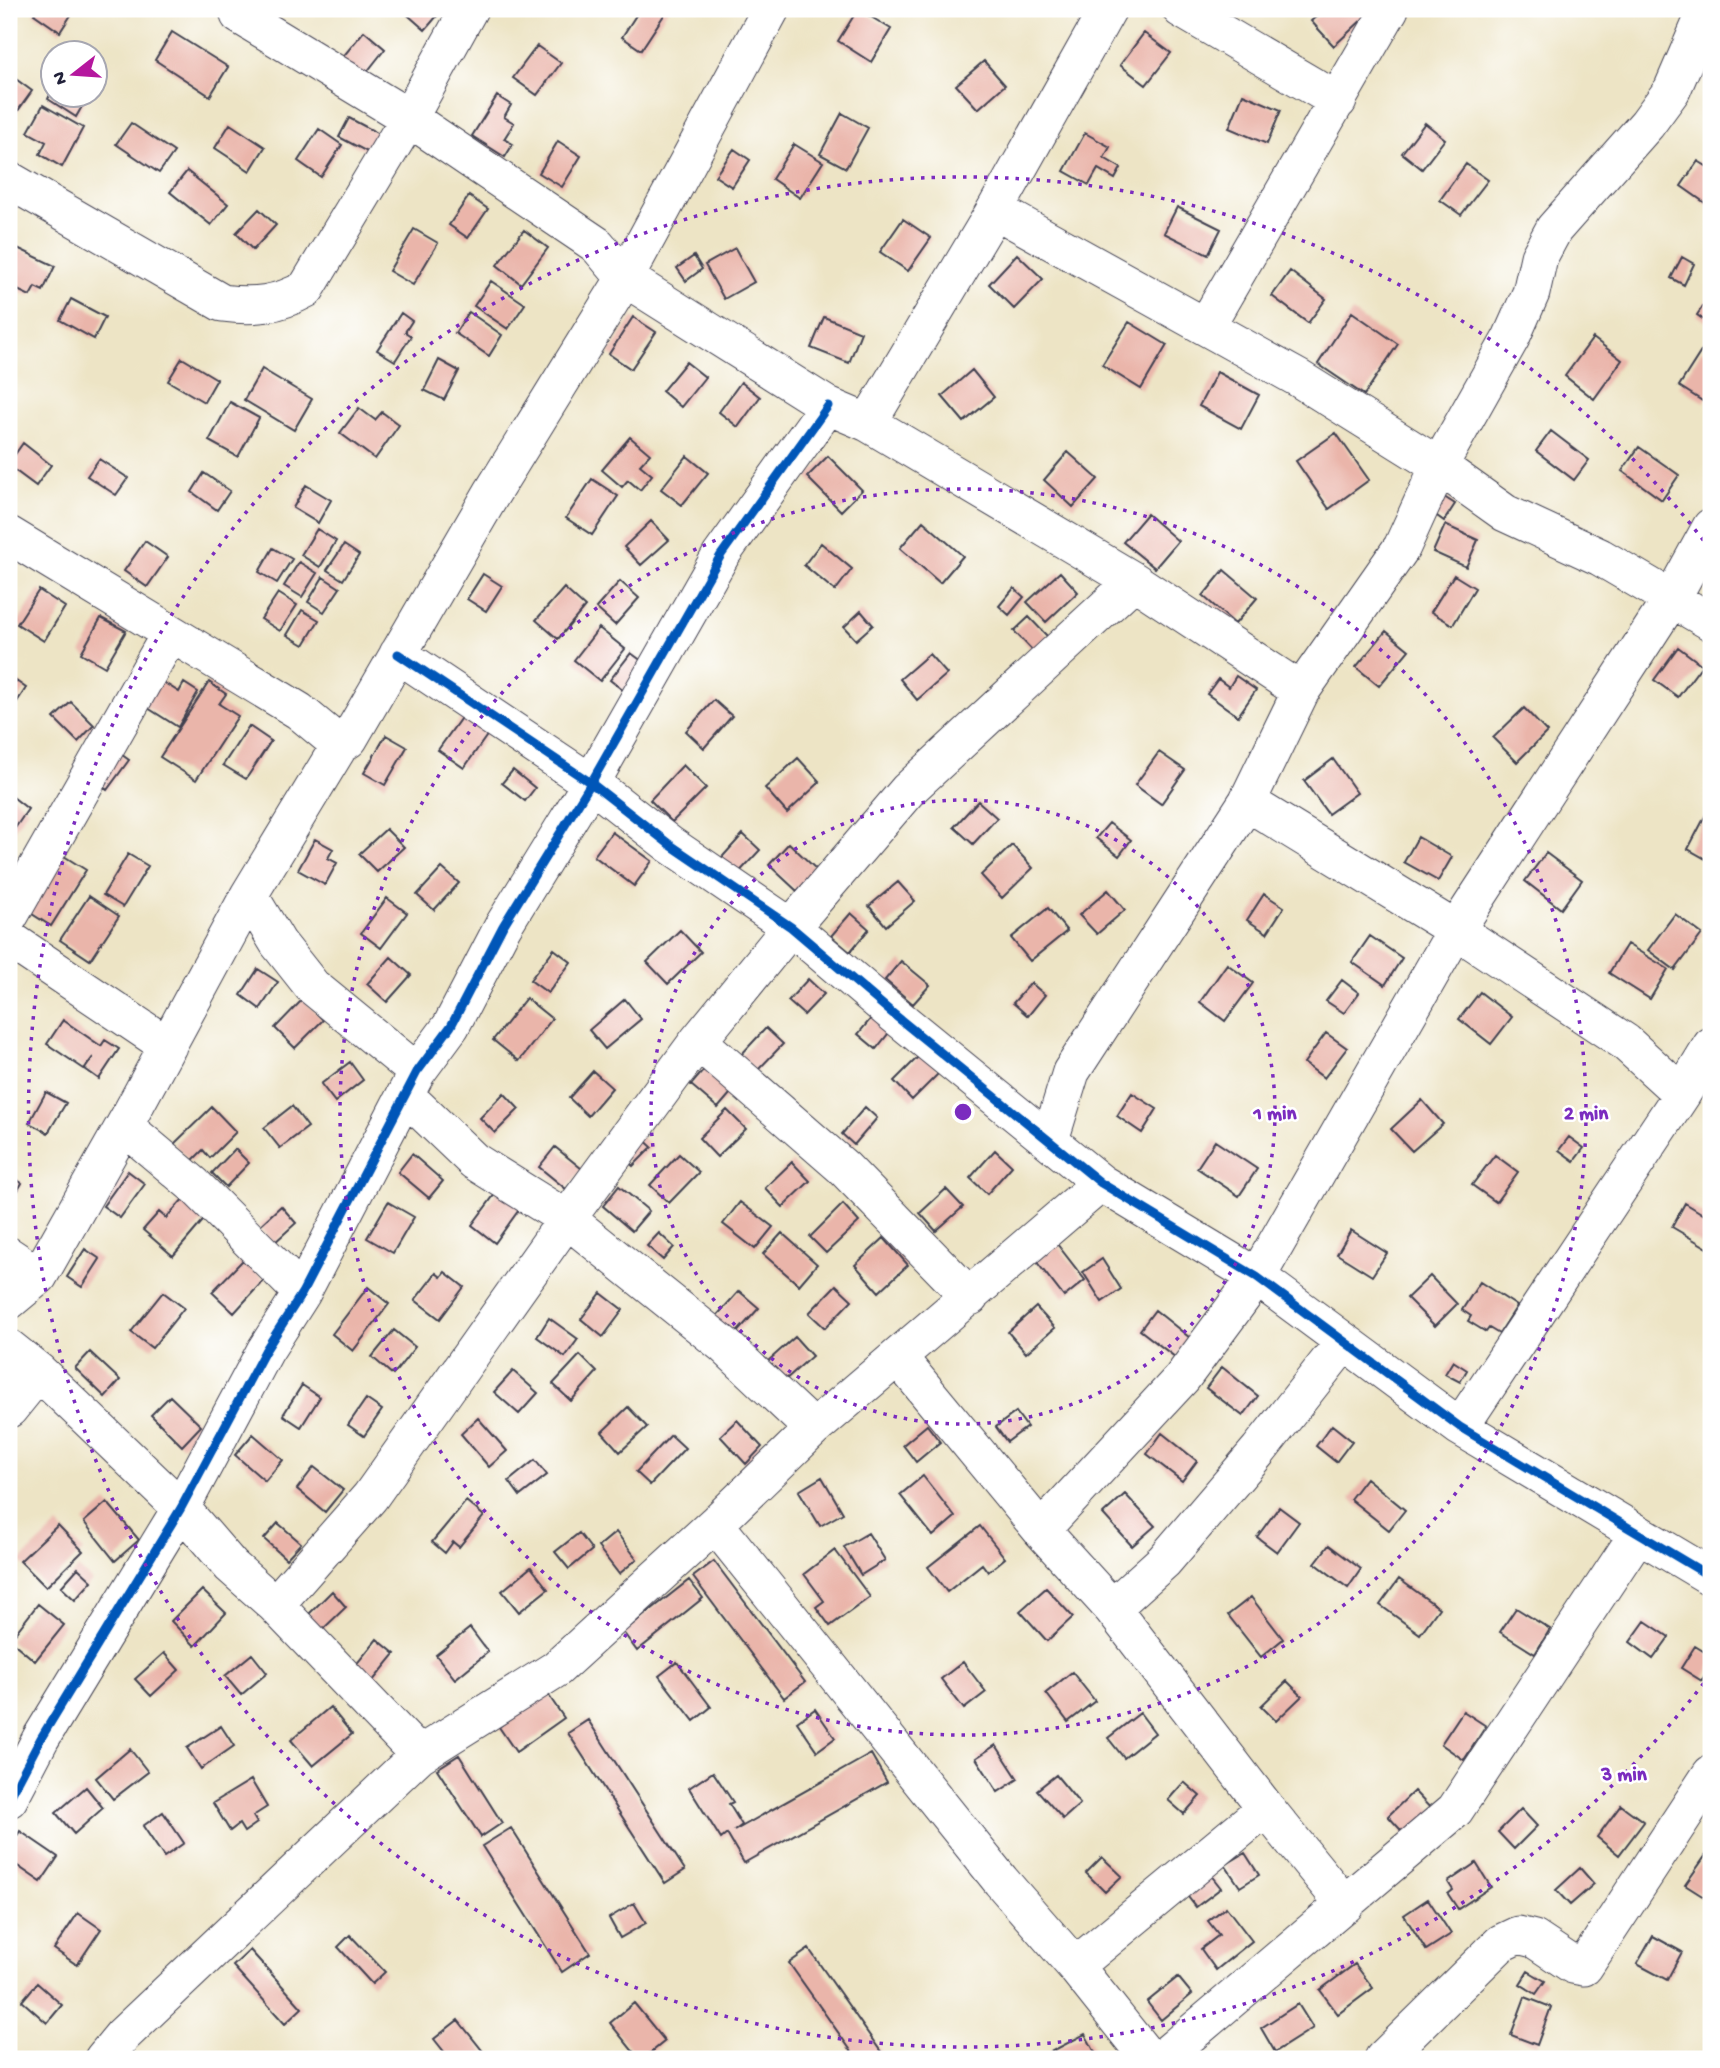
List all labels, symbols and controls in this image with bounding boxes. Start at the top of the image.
north arrow [38,38,108,108]
text: N [48,69,74,87]
centre of rings [951,1100,975,1124]
text: 1 min [1253,1103,1297,1128]
text: 2 min [1564,1103,1609,1128]
text: 3 min [1600,1764,1648,1789]

